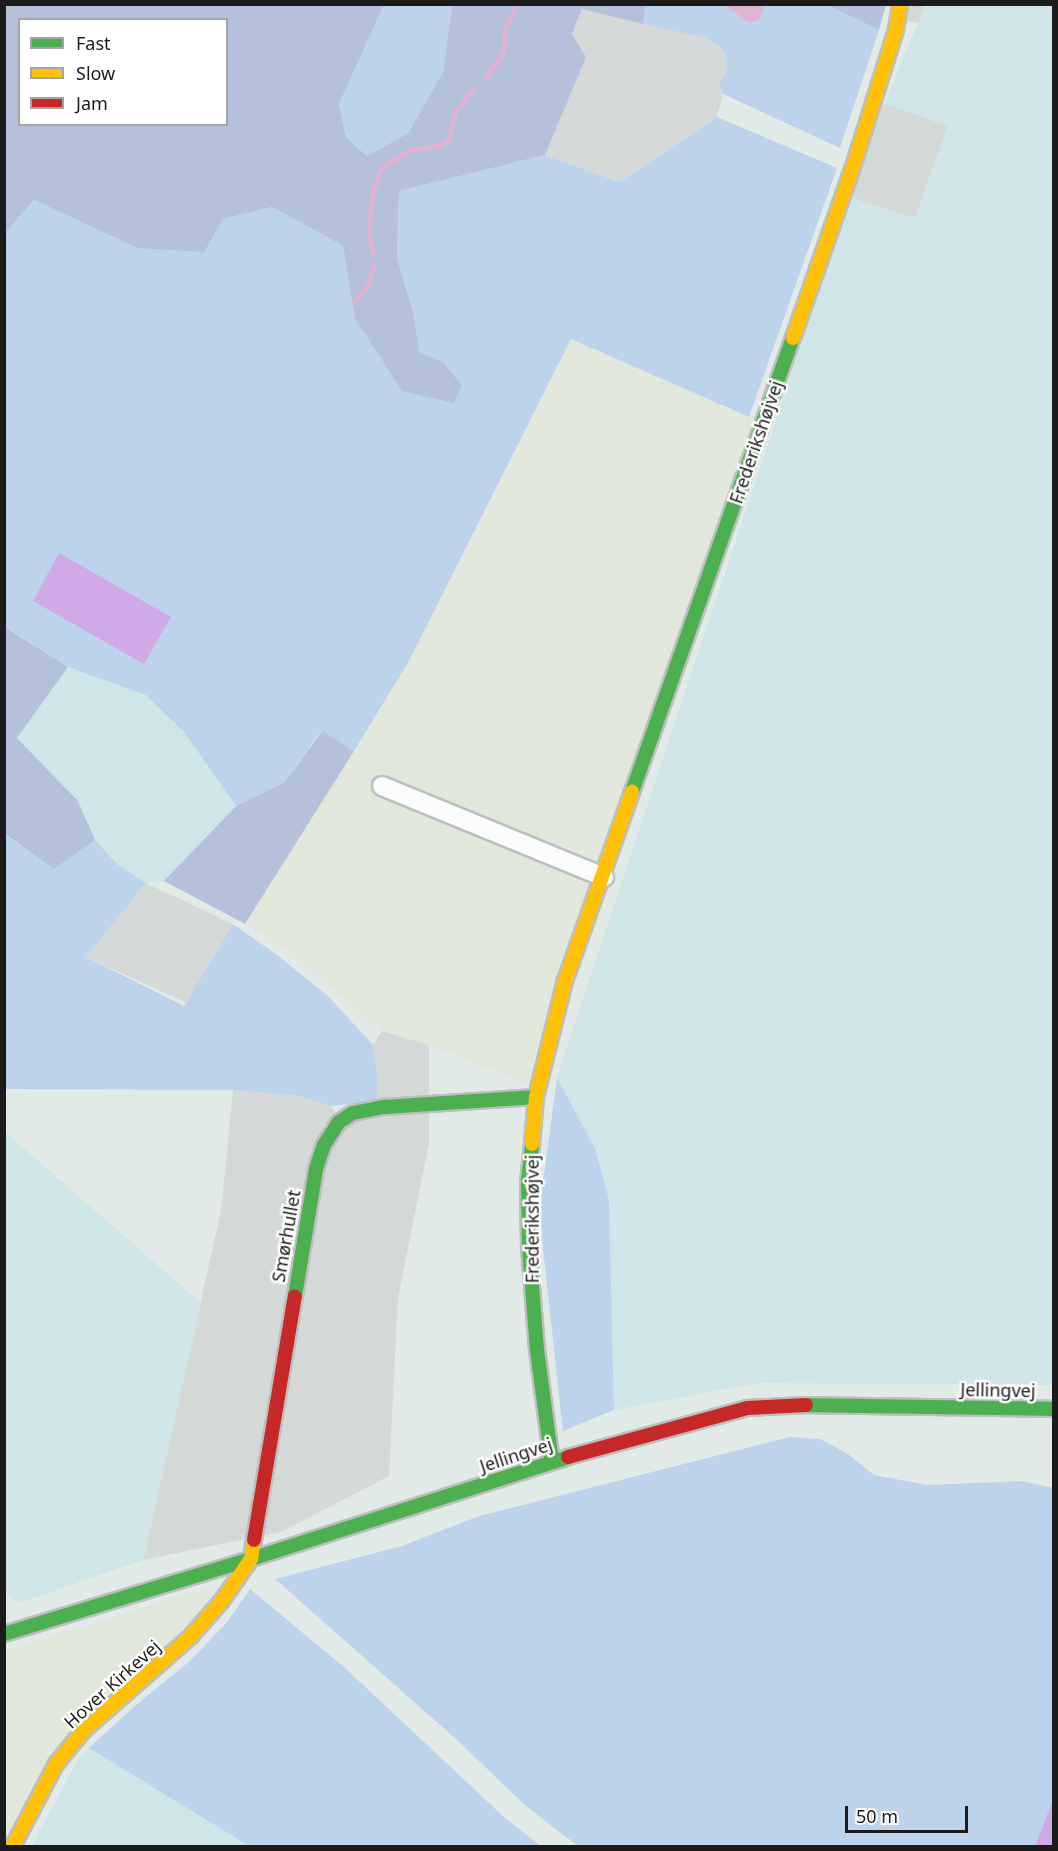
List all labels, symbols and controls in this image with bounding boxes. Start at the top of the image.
legend [18,18,228,126]
text: Fast [76,31,111,55]
text: Slow [76,61,115,85]
text: Jam [76,91,108,115]
street label: Frederikshøjvej [725,378,787,506]
street label: Frederikshøjvej [521,1155,543,1283]
street label: Smørhullet [267,1188,305,1284]
street label: Jellingvej [960,1379,1036,1401]
street label: Jellingvej [477,1433,555,1477]
street label: Hover Kirkevej [60,1635,164,1733]
scale bar [848,1794,971,1832]
text: 50 m [856,1804,898,1828]

